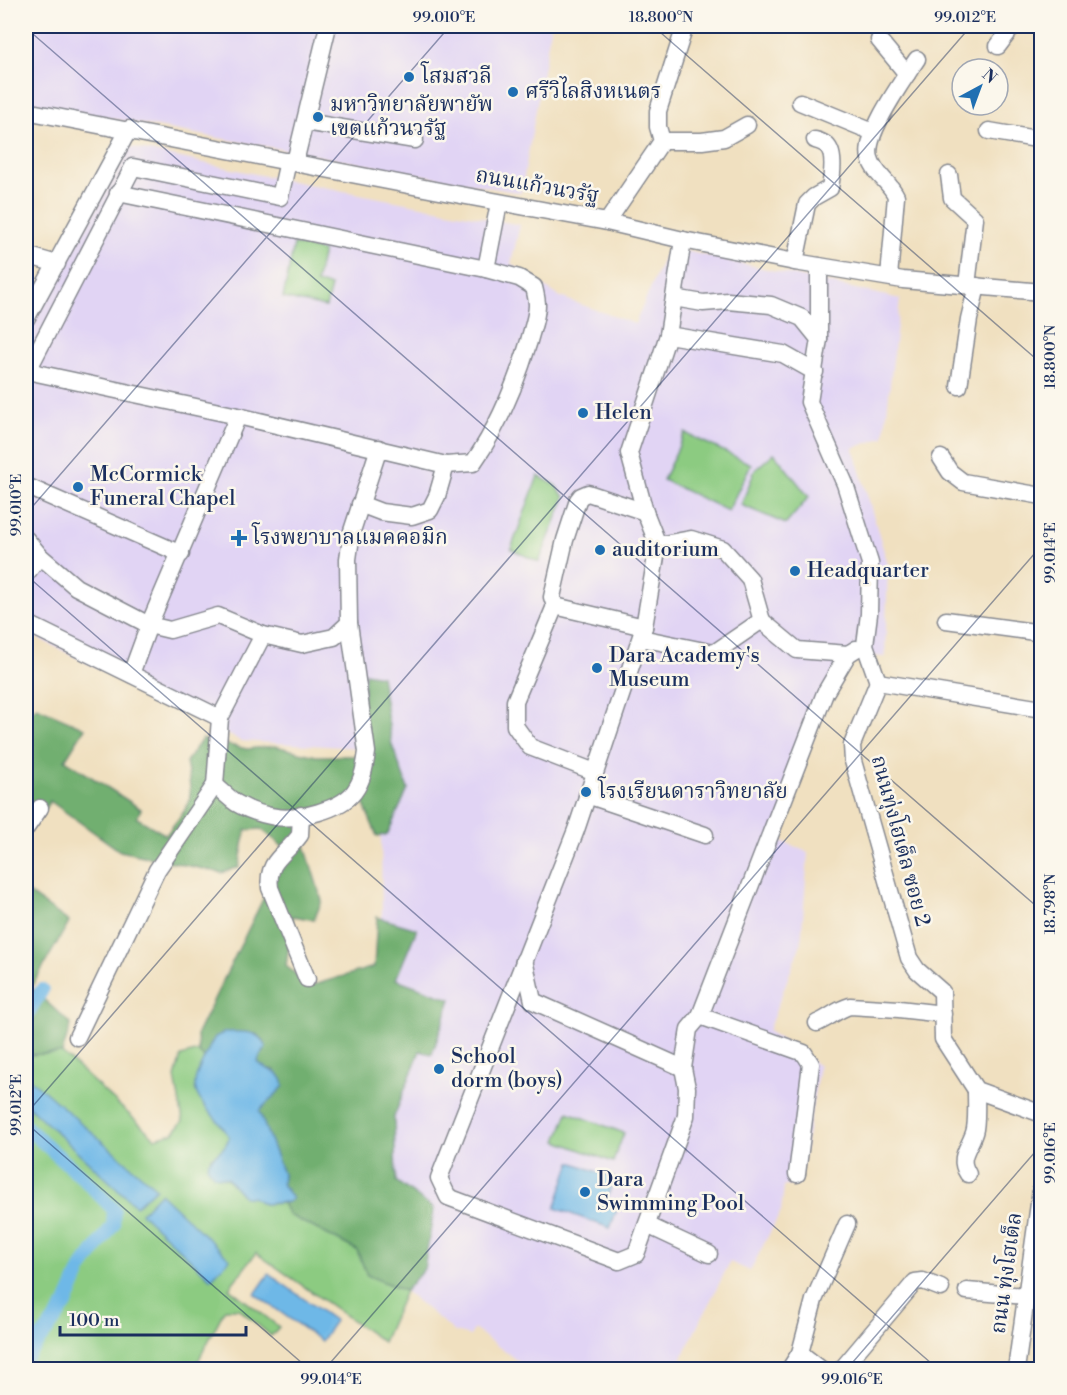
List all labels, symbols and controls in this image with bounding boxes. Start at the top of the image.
text: 99.010°E [413,8,475,27]
text: 18.800°N [629,8,693,27]
text: 99.012°E [934,8,996,27]
north arrow [950,57,1010,117]
place label: โสมสวลี [420,61,492,90]
text: N [978,65,1001,88]
marker: โสมสวลี [402,70,416,84]
place label: ศรีวิไลสิงหเนตร [525,76,661,105]
marker: ศรีวิไลสิงหเนตร [506,85,520,99]
place label: มหาวิทยาลัยพายัพ เขตแก้วนวรัฐ [330,92,493,142]
marker: มหาวิทยาลัยพายัพ เขตแก้วนวรัฐ [311,110,325,124]
street label: ถนนแก้วนวรัฐ [473,162,601,210]
text: 18.800°N [1041,325,1060,389]
place label: Helen [595,400,652,426]
marker: Helen [576,406,590,420]
place label: McCormick Funeral Chapel [90,462,235,512]
text: 99.010°E [7,474,26,536]
marker: McCormick Funeral Chapel [71,480,85,494]
place label: โรงพยาบาลแมคคอมิก [251,522,448,551]
text: 99.014°E [1041,522,1060,584]
marker: โรงพยาบาลแมคคอมิก [230,529,248,547]
place label: auditorium [612,537,719,563]
marker: auditorium [593,543,607,557]
place label: Headquarter [807,558,929,584]
marker: Headquarter [788,564,802,578]
place label: Dara Academy's Museum [609,643,760,693]
marker: Dara Academy's Museum [590,661,604,675]
street label: ถนนทุ่งโฮเต็ล ซอย 2 [865,752,938,929]
place label: โรงเรียนดาราวิทยาลัย [597,776,788,805]
marker: โรงเรียนดาราวิทยาลัย [579,785,593,799]
text: 18.798°N [1041,874,1060,934]
place label: School dorm (boys) [451,1044,563,1094]
marker: School dorm (boys) [432,1062,446,1076]
text: 99.012°E [7,1074,26,1136]
text: 99.016°E [1041,1122,1060,1184]
place label: Dara Swimming Pool [597,1167,744,1217]
marker: Dara Swimming Pool [578,1185,592,1199]
street label: ถนน ทุ่งโฮเต็ล [983,1210,1028,1335]
scale bar [60,1299,246,1337]
text: 100 m [69,1309,120,1332]
text: 99.014°E [300,1370,362,1389]
text: 99.016°E [821,1370,883,1389]

